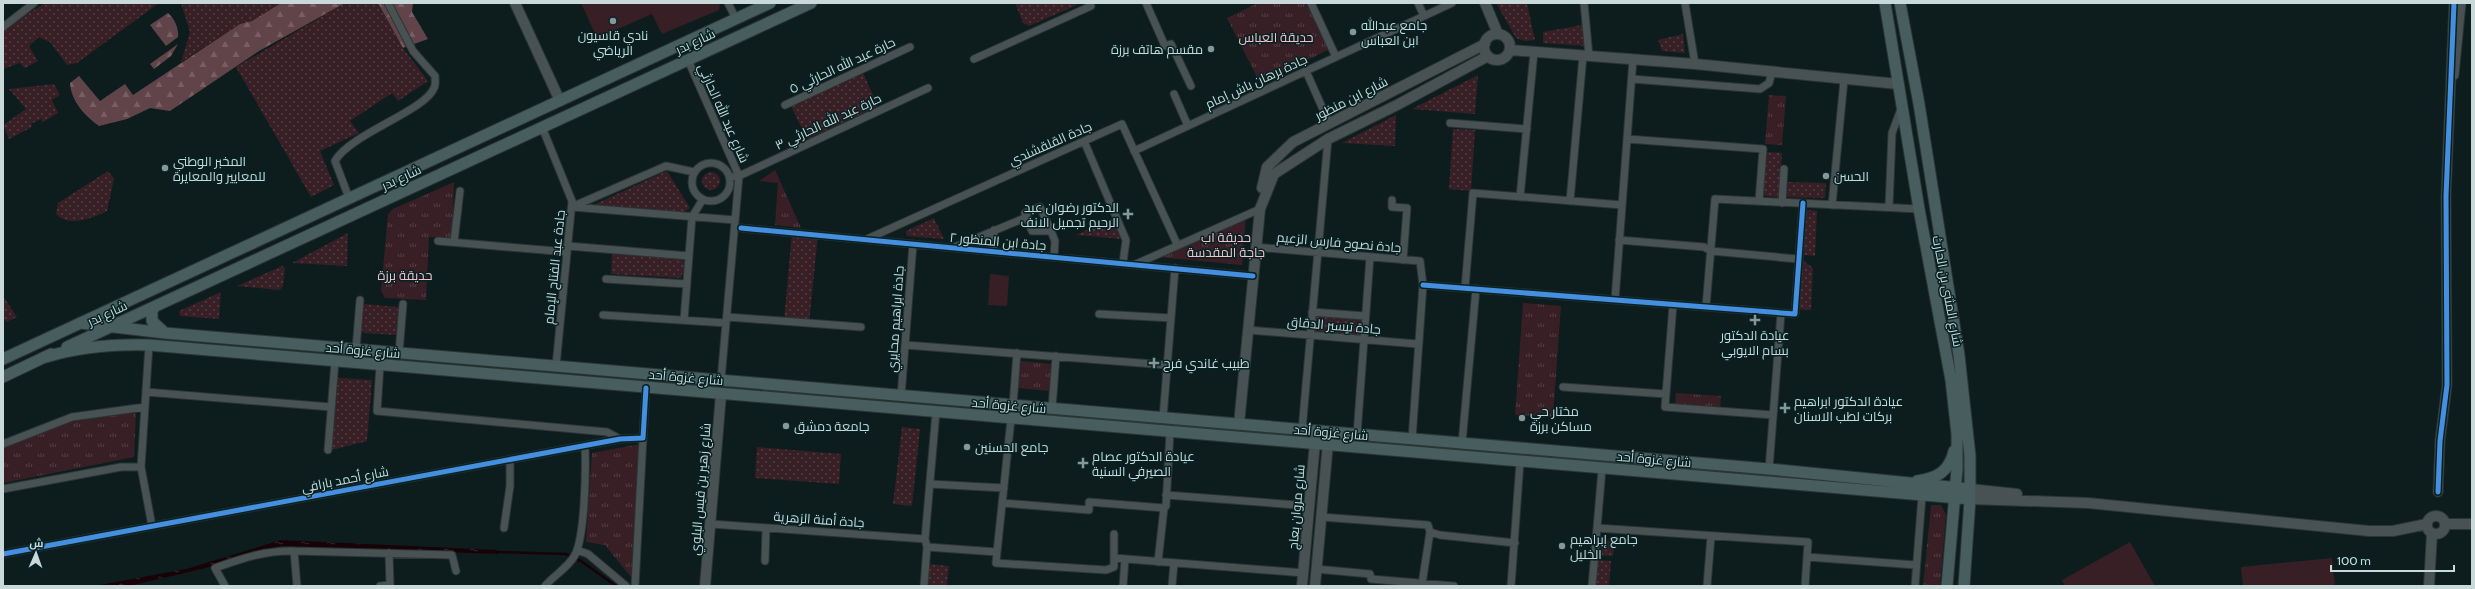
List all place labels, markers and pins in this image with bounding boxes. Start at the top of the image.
marker: نادي قاسيون الرياضي [608,16,618,26]
place label: جامع عبدالله ابن العباس [1361,17,1427,48]
place label: نادي قاسيون الرياضي [578,27,648,61]
marker: جامع عبدالله ابن العباس [1348,27,1358,37]
place label: مقسم هاتف برزة [1111,41,1203,59]
marker: مقسم هاتف برزة [1206,44,1216,54]
place label: المخبر الوطني للمعايير والمعايرة [173,153,266,184]
marker: المخبر الوطني للمعايير والمعايرة [160,163,170,173]
place label: الحسن [1834,168,1869,184]
marker: الحسن [1821,171,1831,181]
place label: الدكتور رضوان عبد الرحيم تجميل الانف [1021,199,1119,232]
marker: الدكتور رضوان عبد الرحيم تجميل الانف [1122,208,1134,220]
marker: عيادة الدكتور بسام الايوبي [1749,314,1761,326]
place label: عيادة الدكتور بسام الايوبي [1719,327,1790,361]
place label: طبيب غاندي فرح [1163,355,1250,374]
marker: طبيب غاندي فرح [1148,357,1160,369]
place label: عيادة الدكتور ابراهيم بركات لطب الاسنان [1794,393,1903,424]
marker: عيادة الدكتور ابراهيم بركات لطب الاسنان [1779,402,1791,414]
place label: مختار حي مساكن برزة [1530,403,1592,434]
marker: مختار حي مساكن برزة [1517,413,1527,423]
place label: جامعة دمشق [794,418,870,434]
marker: جامعة دمشق [781,421,791,431]
place label: جامع الحسنين [975,439,1048,456]
marker: جامع الحسنين [962,442,972,452]
place label: عيادة الدكتور عصام الصيرفي السنية [1092,448,1195,482]
marker: عيادة الدكتور عصام الصيرفي السنية [1077,457,1089,469]
place label: جامع إبراهيم الخليل [1570,531,1638,562]
marker: جامع إبراهيم الخليل [1557,541,1567,551]

